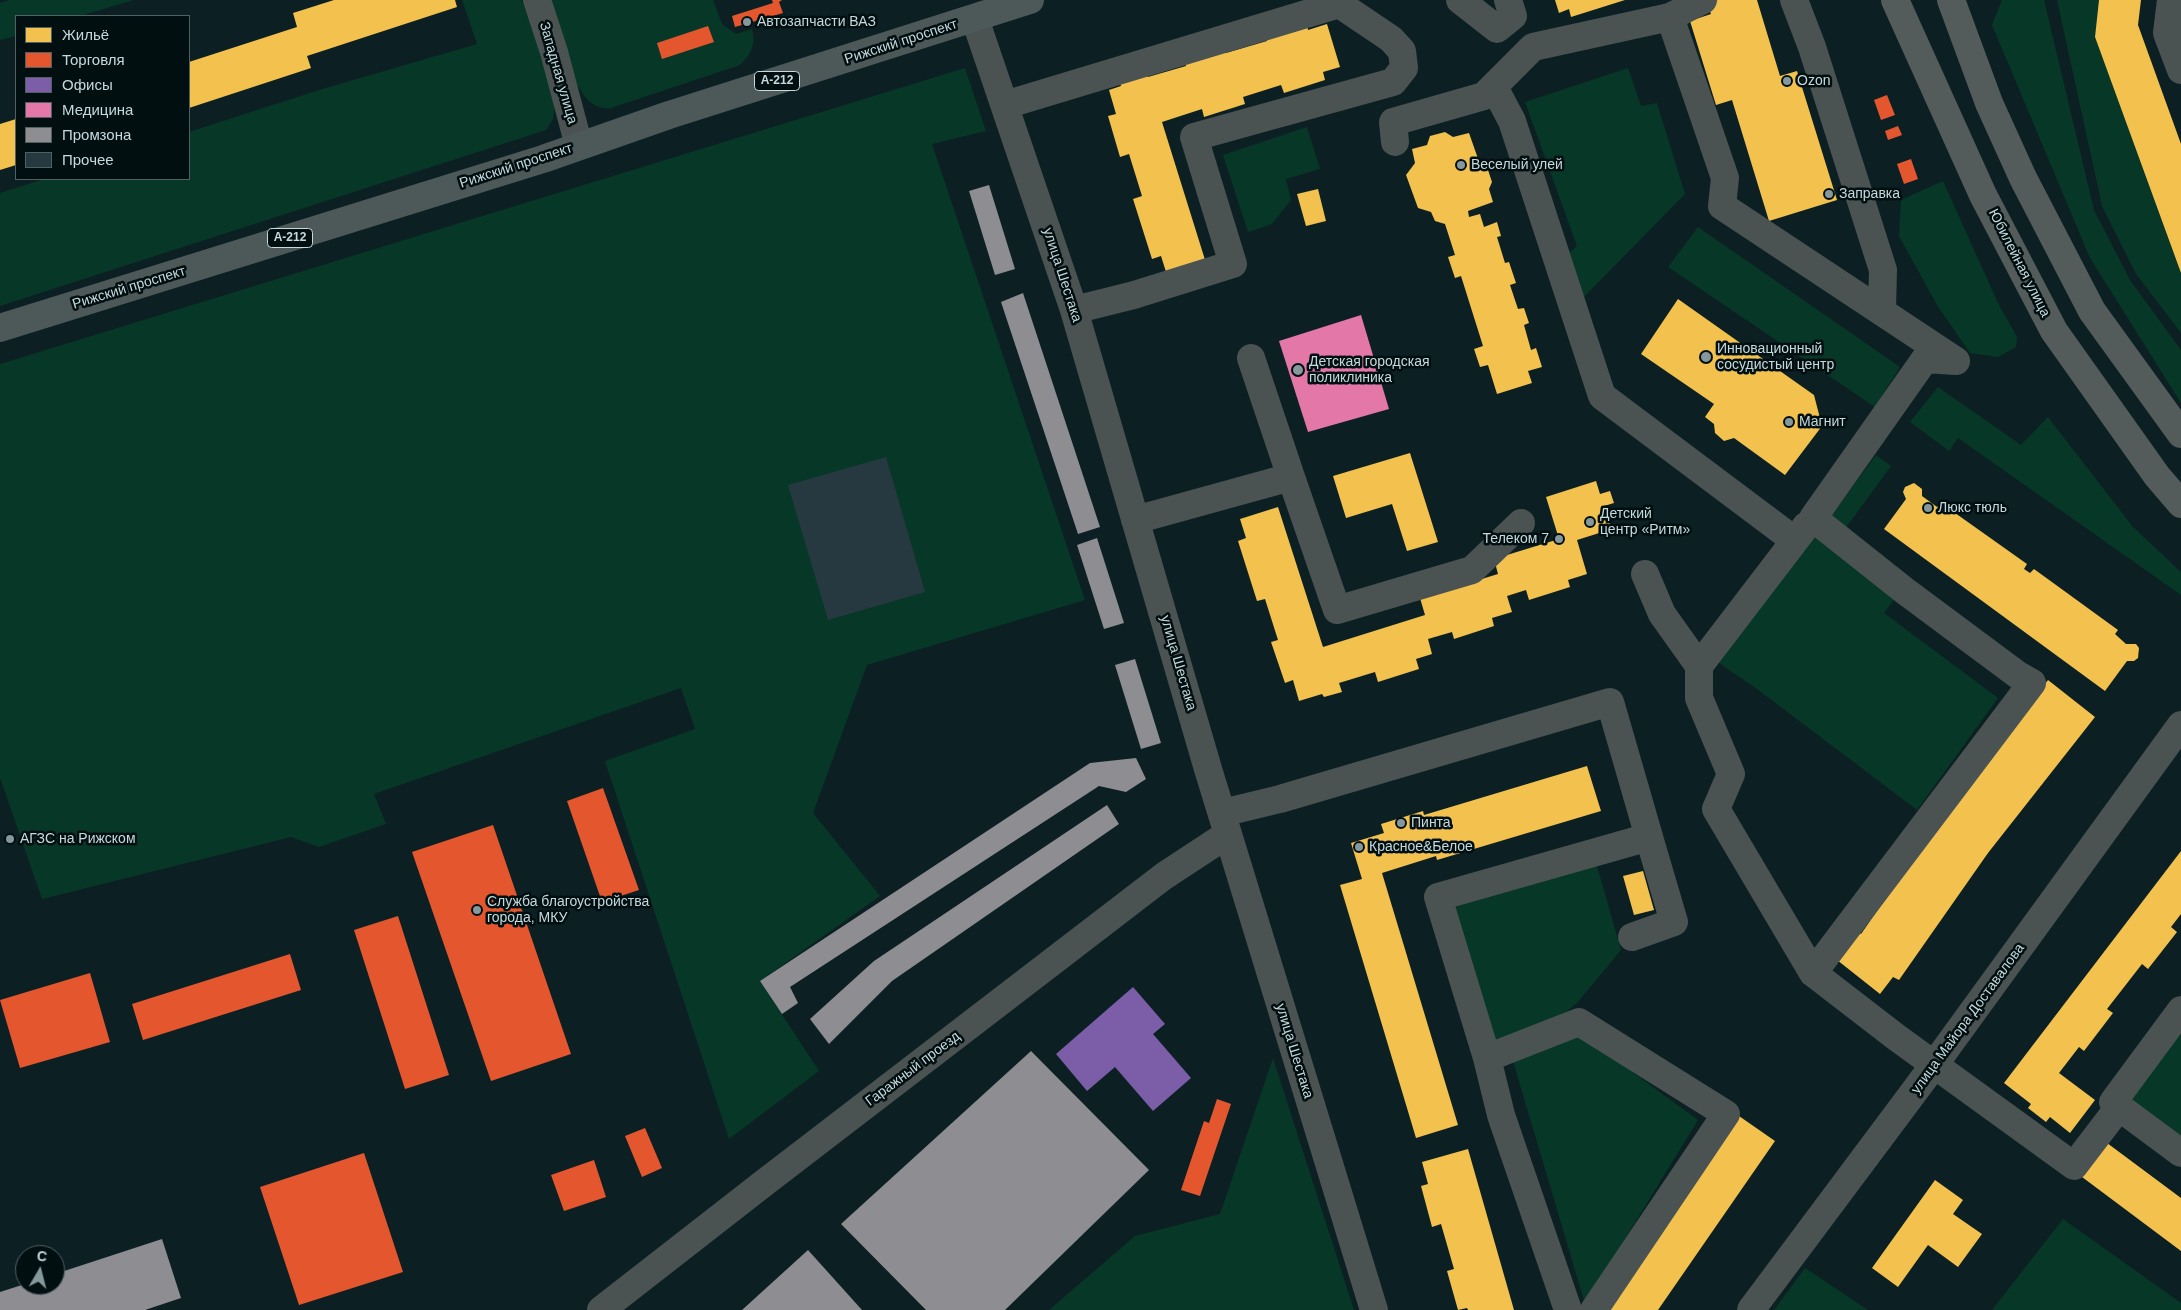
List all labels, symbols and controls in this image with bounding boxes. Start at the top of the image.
place label: Автозапчасти ВАЗ [757,14,876,30]
legend [15,15,190,180]
marker: Автозапчасти ВАЗ [741,16,753,28]
street label: Рижский проспект [843,16,959,68]
street label: Западная улица [535,20,581,126]
text: Жильё [62,26,109,43]
text: Торговля [62,51,125,68]
road number: А-212 [754,72,800,90]
place label: Ozon [1797,73,1830,89]
marker: Ozon [1781,75,1793,87]
text: Офисы [62,76,113,93]
text: Медицина [62,101,133,118]
text: Промзона [62,126,131,143]
street label: Рижский проспект [458,140,574,192]
text: Прочее [62,151,114,168]
place label: Веселый улей [1471,157,1563,173]
marker: Веселый улей [1455,159,1467,171]
place label: Заправка [1839,186,1900,202]
marker: Заправка [1823,188,1835,200]
street label: Юбилейная улица [1984,206,2054,320]
street label: улица Шестака [1039,226,1085,324]
road number: А-212 [268,228,312,248]
street label: Рижский проспект [70,263,188,313]
place label: Инновационный сосудистый центр [1717,341,1834,374]
marker: Инновационный сосудистый центр [1699,350,1713,364]
place label: Детская городская поликлиника [1309,354,1430,387]
marker: Детская городская поликлиника [1291,363,1305,377]
place label: Магнит [1799,414,1846,430]
marker: Магнит [1783,416,1795,428]
place label: Люкс тюль [1938,500,2007,516]
marker: Люкс тюль [1922,502,1934,514]
place label: Детский центр «Ритм» [1600,506,1690,538]
marker: Детский центр «Ритм» [1584,516,1596,528]
place label: Телеком 7 [1483,531,1549,547]
marker: Телеком 7 [1553,533,1565,545]
street label: улица Шестака [1156,613,1200,713]
place label: Пинта [1411,815,1451,831]
marker: Пинта [1395,817,1407,829]
place label: АГЗС на Рижском [20,831,136,847]
marker: АГЗС на Рижском [4,833,16,845]
place label: Красное&Белое [1369,839,1473,855]
marker: Красное&Белое [1353,841,1365,853]
place label: Служба благоустройства города, МКУ [487,894,649,926]
marker: Служба благоустройства города, МКУ [471,904,483,916]
street label: улица Майора Доставалова [1908,941,2028,1097]
street label: улица Шестака [1272,1002,1316,1100]
street label: Гаражный проезд [862,1028,964,1110]
north arrow [15,1245,65,1295]
text: С [36,1248,48,1265]

